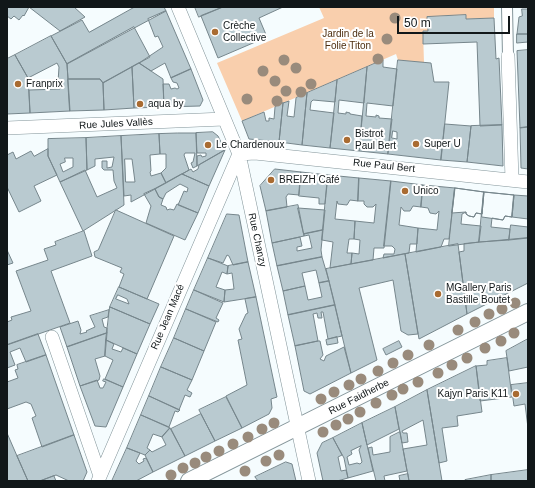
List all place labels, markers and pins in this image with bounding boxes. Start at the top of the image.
place label: Crèche Collective [223,20,266,44]
marker: Crèche Collective [210,27,220,37]
place label: Franprix [26,78,63,90]
marker: Franprix [13,79,23,89]
place label: aqua by [148,98,184,110]
marker: aqua by [135,99,145,109]
place label: Bistrot Paul Bert [355,128,396,152]
marker: Bistrot Paul Bert [342,135,352,145]
place label: Super U [424,138,461,150]
place label: Le Chardenoux [216,139,284,151]
marker: Super U [411,139,421,149]
marker: Le Chardenoux [203,140,213,150]
place label: BREIZH Café [279,174,340,186]
marker: BREIZH Café [266,175,276,185]
place label: Unico [413,185,439,197]
marker: Unico [400,186,410,196]
place label: MGallery Paris Bastille Boutet [446,282,512,306]
marker: MGallery Paris Bastille Boutet [433,289,443,299]
place label: Kajyn Paris K11 [438,388,508,400]
marker: Kajyn Paris K11 [511,389,521,399]

